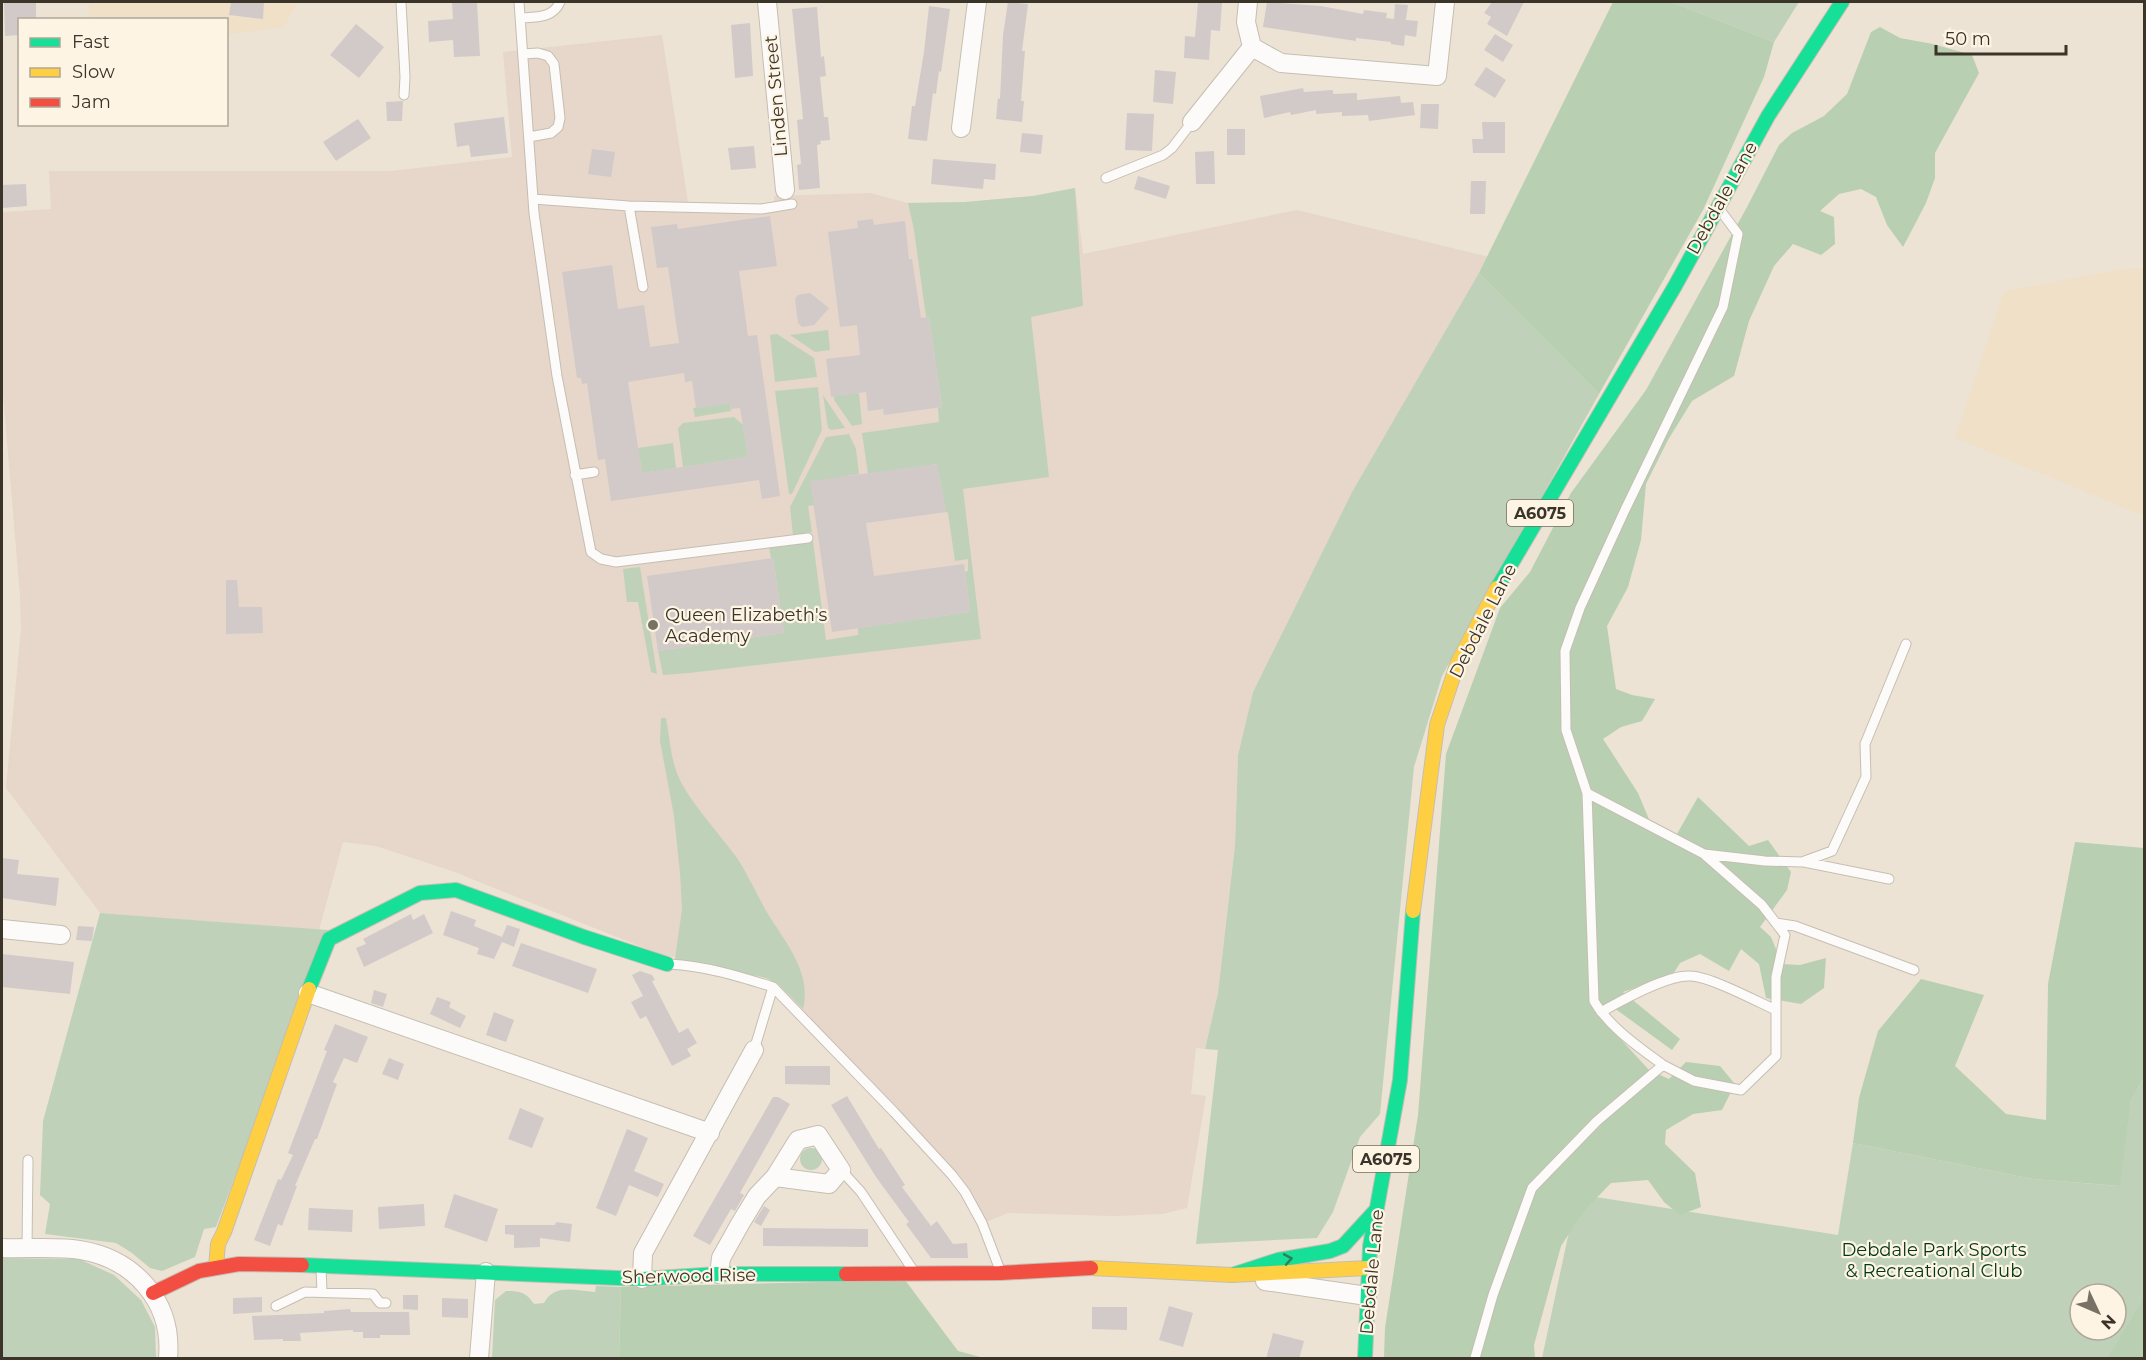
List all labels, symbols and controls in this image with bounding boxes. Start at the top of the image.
legend [18,18,228,126]
scale bar [1936,18,2066,56]
text: 50 m [1945,28,1991,50]
text: Fast [72,31,110,53]
street label: Linden Street [760,34,792,158]
text: Slow [72,61,115,83]
text: Jam [71,91,111,113]
street label: Debdale Lane [1682,138,1762,258]
road number: A6075 [1507,500,1573,526]
street label: Debdale Lane [1445,560,1521,682]
place label: Queen Elizabeth's Academy [665,604,828,647]
marker: Queen Elizabeth's Academy [646,618,660,632]
road number: A6075 [1353,1146,1419,1172]
street label: Debdale Lane [1356,1208,1388,1335]
park label: Debdale Park Sports & Recreational Club [1841,1239,2027,1282]
one-way arrow [1283,1253,1293,1265]
street label: Sherwood Rise [622,1264,756,1288]
north arrow [2068,1282,2128,1342]
text: N [2097,1311,2120,1333]

